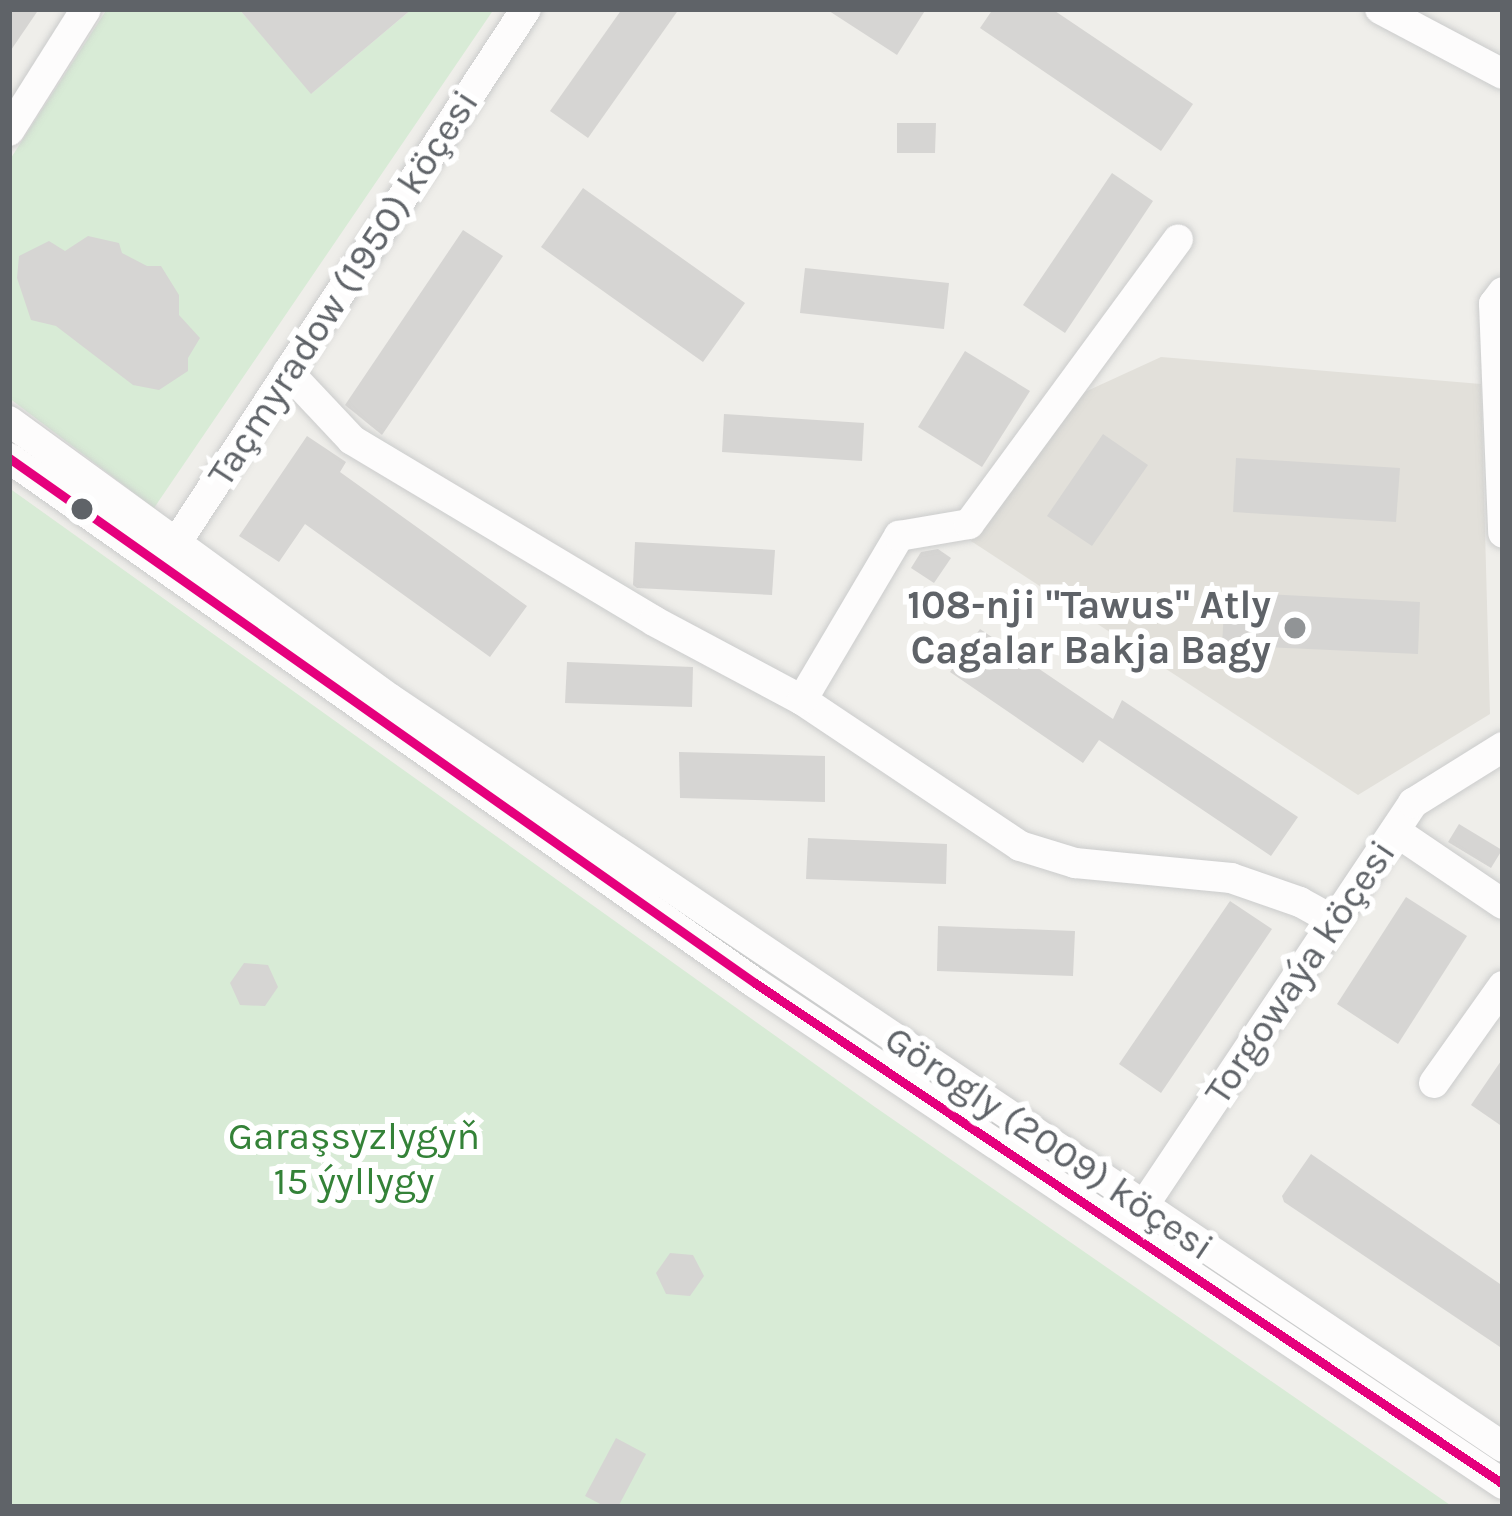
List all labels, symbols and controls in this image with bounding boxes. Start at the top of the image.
street label: Taçmyradow (1950) köçesi [197,81,489,495]
unlabelled marker [71,498,93,520]
place label: 108-nji "Tawus" Atly Cagalar Bakja Bagy [907,583,1271,674]
marker: 108-nji "Tawus" Atly Cagalar Bakja Bagy [1282,615,1308,641]
street label: Torgowaýa köçesi [1194,831,1406,1113]
street label: Görogly (2009) köçesi [876,1016,1222,1270]
park label: Garaşsyzlygyň 15 ýyllygy [228,1114,480,1205]

